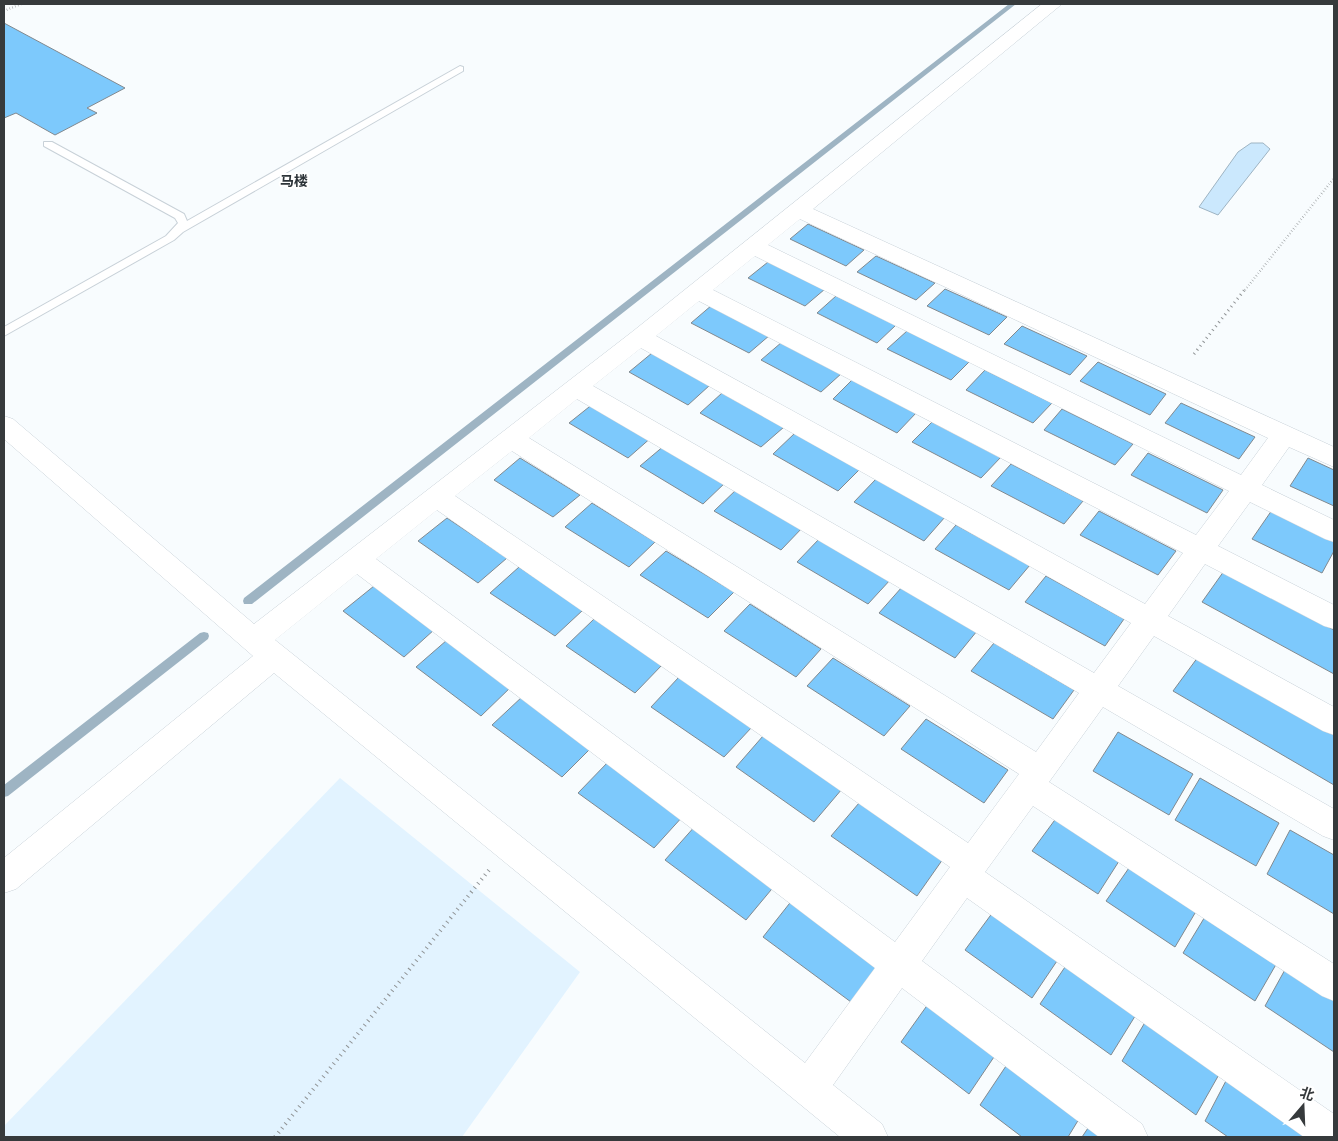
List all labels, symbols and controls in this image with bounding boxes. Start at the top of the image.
district label: 马楼 [280,173,308,189]
north arrow [1278,1081,1328,1131]
text: 北 [1298,1084,1316,1104]

